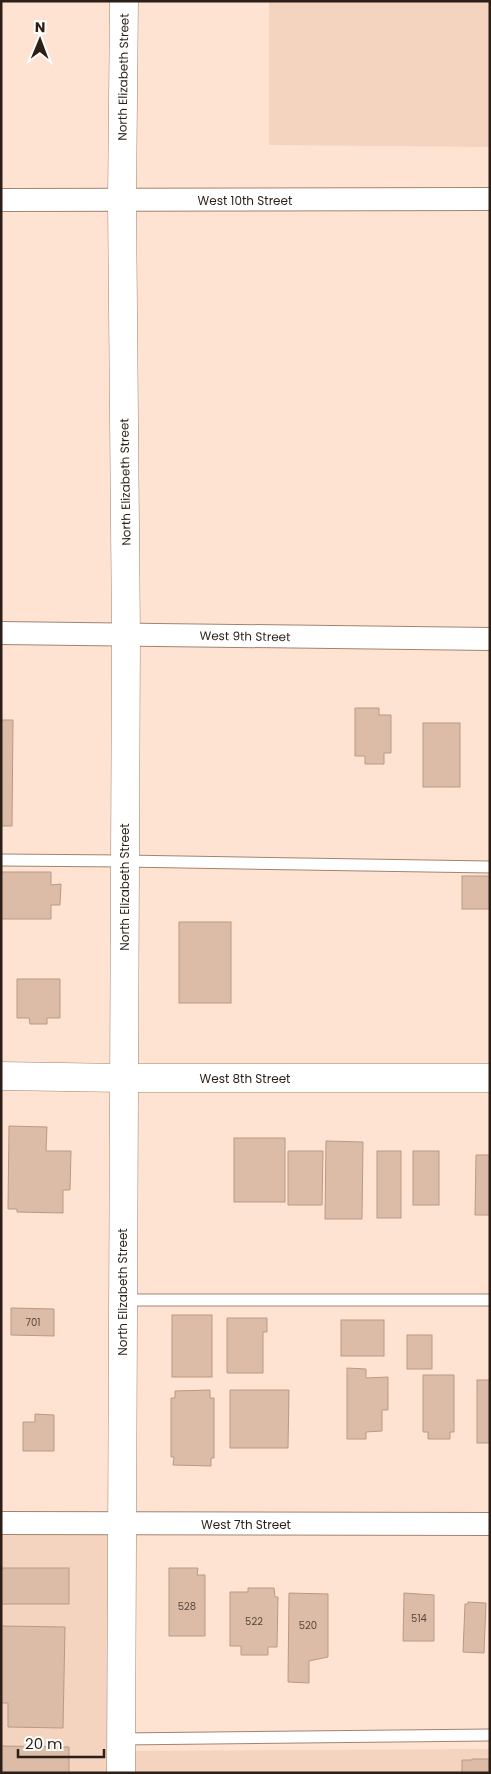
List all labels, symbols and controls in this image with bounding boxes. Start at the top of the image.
street label: North Elizabeth Street [113,13,133,141]
north arrow [15,15,65,65]
text: N [35,17,46,37]
street label: West 10th Street [198,192,292,209]
street label: North Elizabeth Street [115,418,135,546]
street label: West 9th Street [199,627,291,645]
street label: North Elizabeth Street [116,823,133,951]
street label: West 8th Street [200,1070,290,1087]
street label: North Elizabeth Street [114,1228,131,1356]
house number: 701 [26,1315,40,1330]
street label: West 7th Street [201,1516,291,1533]
house number: 528 [178,1599,196,1614]
house number: 514 [411,1611,427,1626]
house number: 522 [245,1614,263,1629]
house number: 520 [299,1618,317,1633]
scale bar [18,1726,104,1758]
text: 20 m [25,1733,63,1754]

